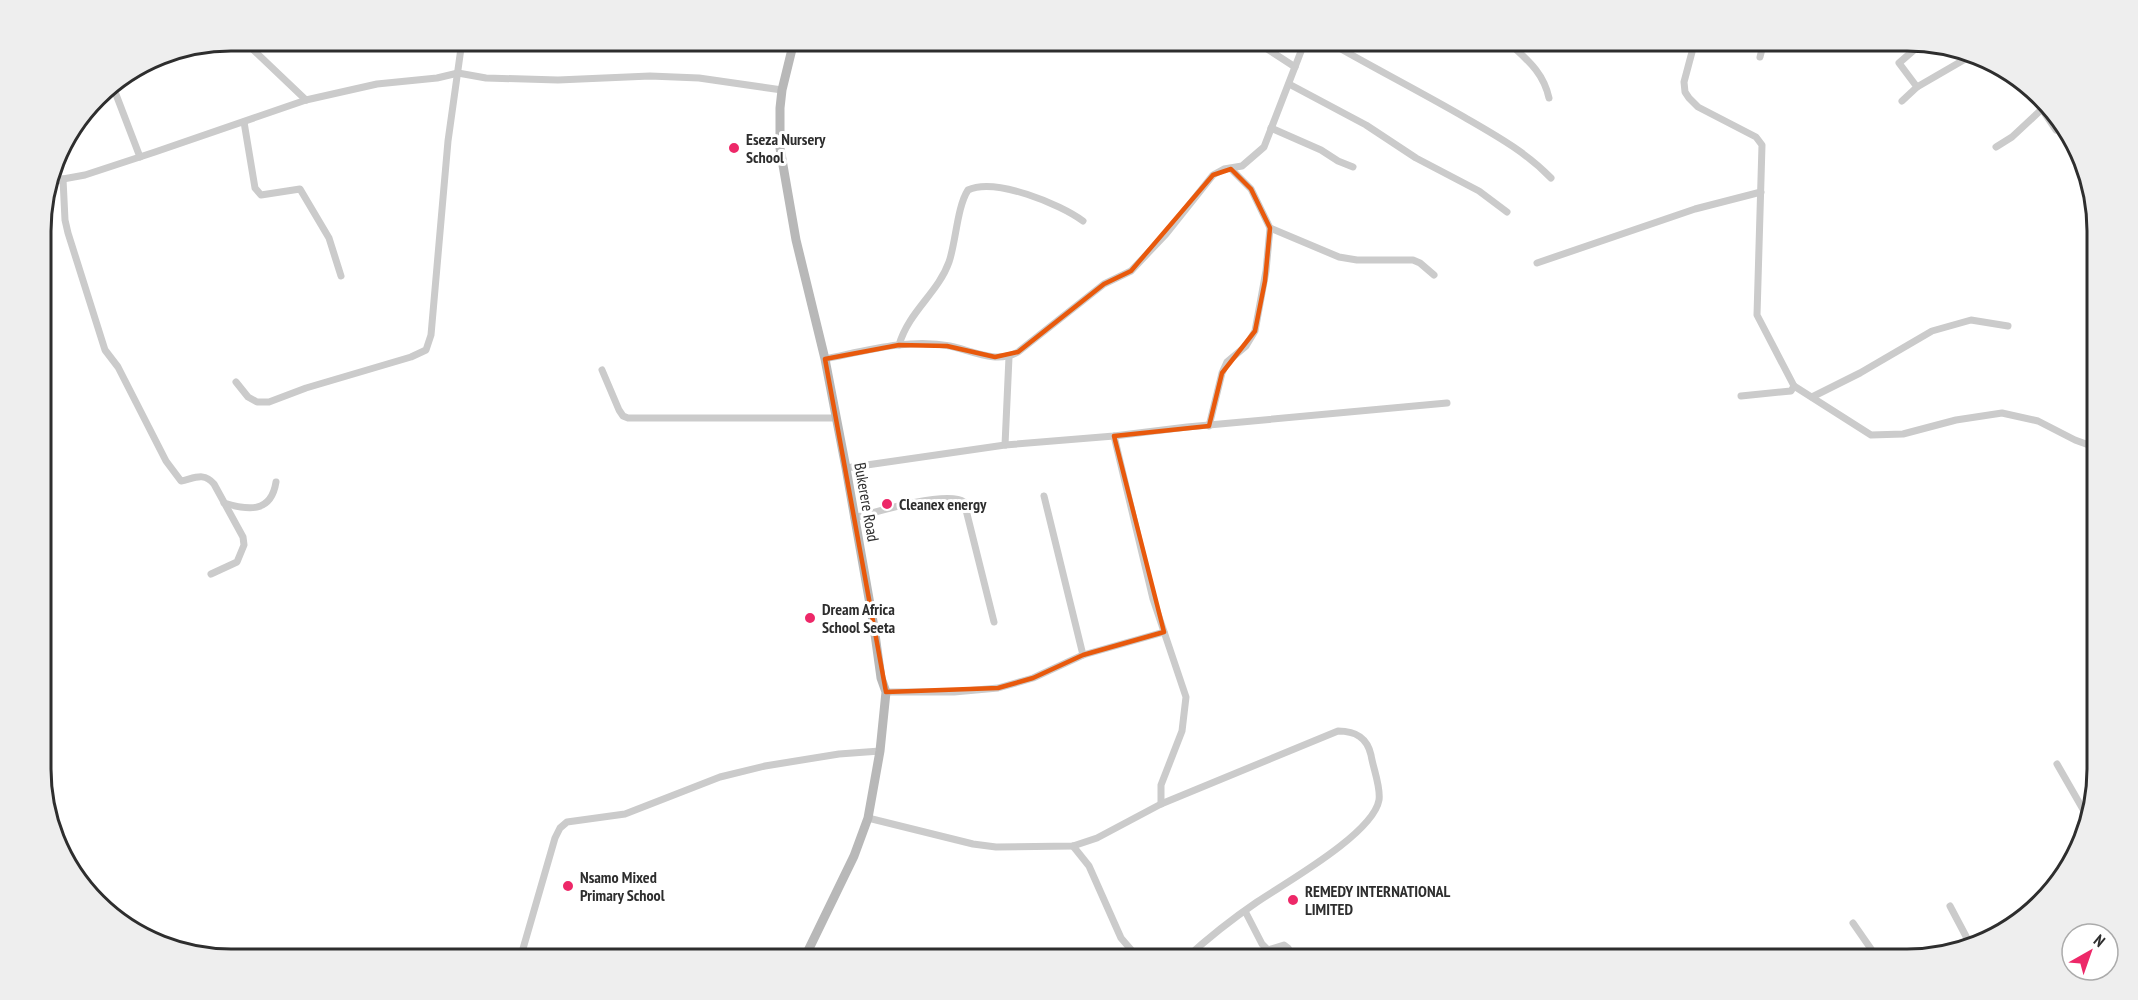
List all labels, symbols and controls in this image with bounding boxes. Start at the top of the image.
place label: Eseza Nursery School [746,129,826,167]
marker: Eseza Nursery School [727,141,741,155]
street label: Bukerere Road [850,461,884,543]
place label: Cleanex energy [899,494,987,514]
marker: Cleanex energy [880,497,894,511]
place label: Dream Africa School Seeta [822,599,896,637]
marker: Dream Africa School Seeta [803,611,817,625]
place label: Nsamo Mixed Primary School [580,867,665,905]
marker: Nsamo Mixed Primary School [561,879,575,893]
place label: REMEDY INTERNATIONAL LIMITED [1305,881,1451,919]
marker: REMEDY INTERNATIONAL LIMITED [1286,893,1300,907]
north arrow [2060,922,2120,982]
text: N [2090,930,2109,951]

